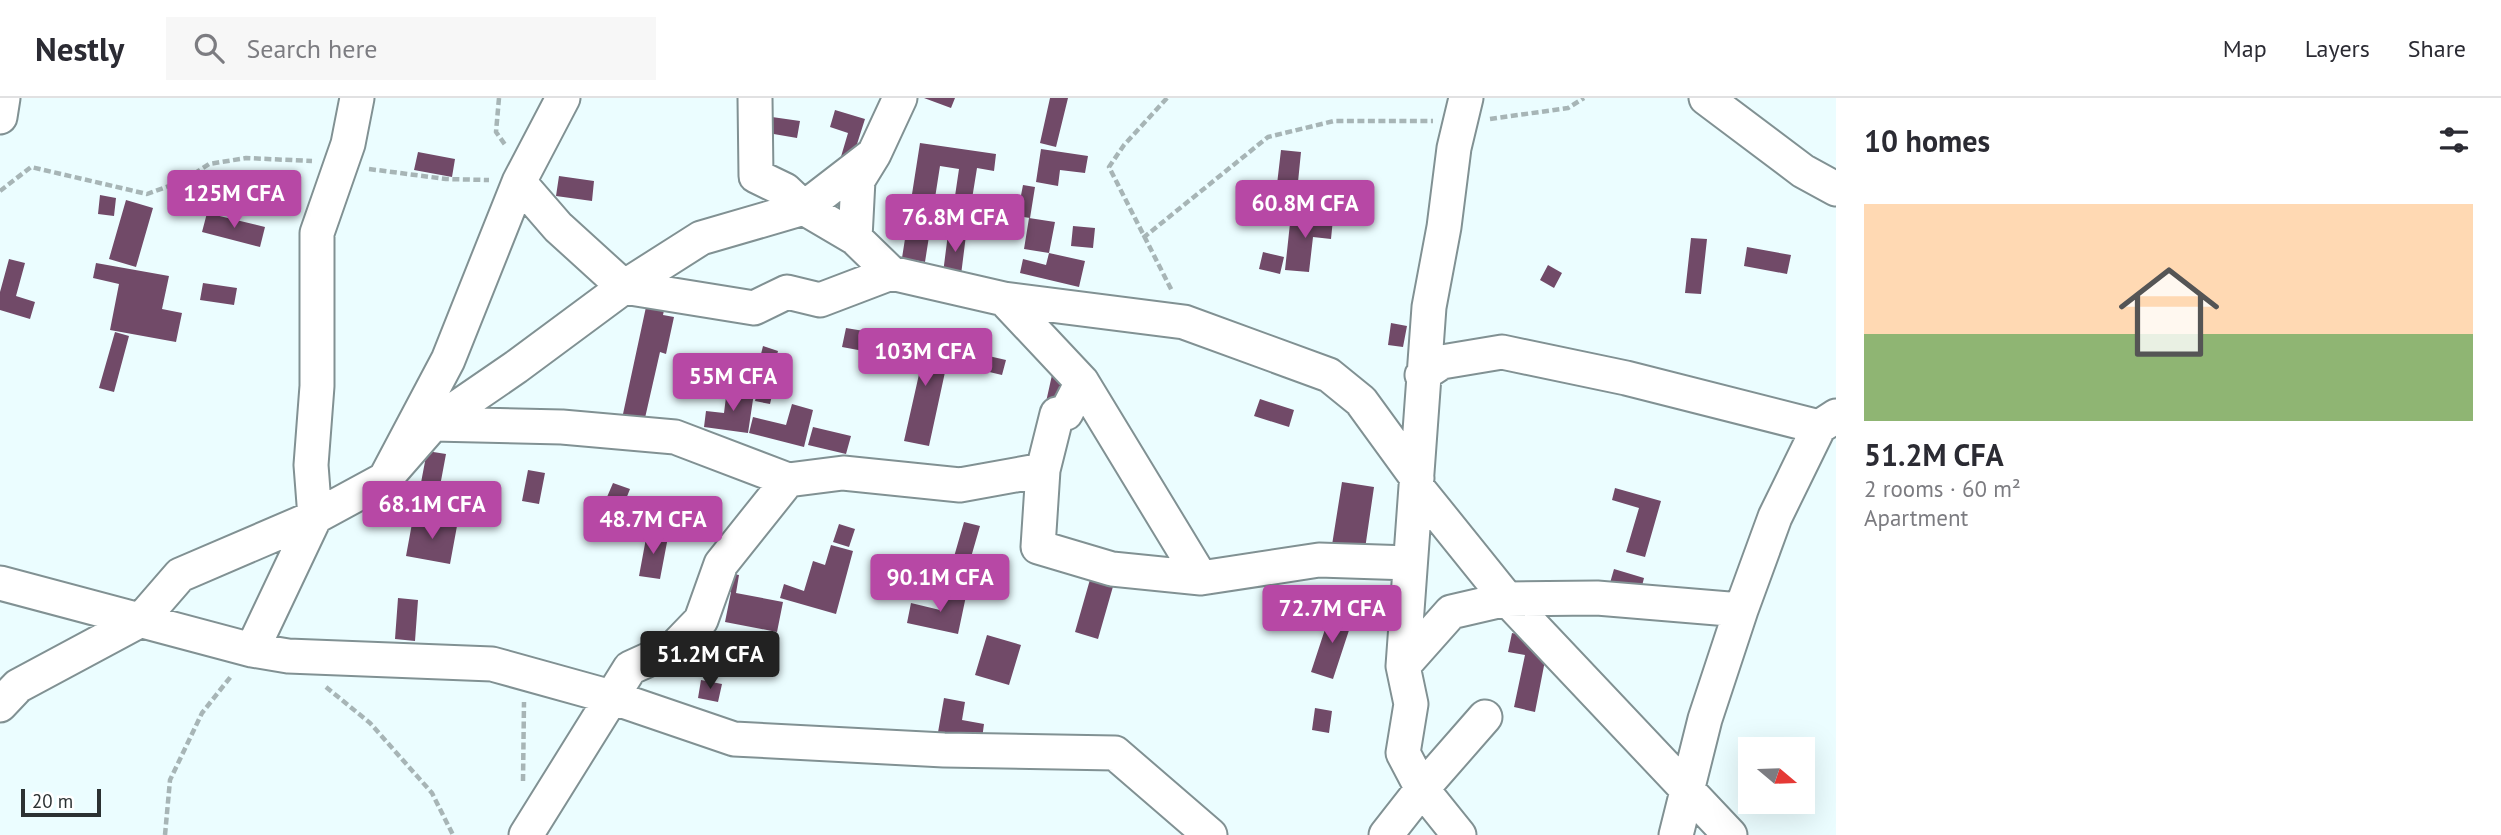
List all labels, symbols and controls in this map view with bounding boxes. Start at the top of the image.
search box [166,17,656,80]
text: Nestly [35,27,124,70]
icon: search [190,29,228,67]
text: Search here [246,32,378,65]
text: Map [2223,33,2267,64]
text: Layers [2305,33,2370,64]
text: Share [2408,33,2466,64]
text: 10 homes [1864,121,1990,160]
icon: filters [2435,121,2473,159]
pin: 125M CFA [162,170,306,230]
text: 125M CFA [183,178,285,207]
pin: 60.8M CFA [1225,180,1385,240]
text: 60.8M CFA [1251,188,1359,217]
pin: 76.8M CFA [875,194,1035,254]
text: 76.8M CFA [901,202,1009,231]
icon: home [2106,249,2232,375]
pin: 103M CFA [853,328,997,388]
text: 103M CFA [874,336,976,365]
pin: 55M CFA [668,354,798,413]
text: 55M CFA [689,361,777,390]
text: 51.2M CFA [1864,435,2004,474]
text: 2 rooms · 60 m² [1864,474,2021,503]
pin: 68.1M CFA [352,482,512,541]
text: 68.1M CFA [378,489,486,518]
pin: 48.7M CFA [573,496,733,556]
text: Apartment [1864,503,1968,532]
text: 48.7M CFA [599,504,707,533]
pin: 90.1M CFA [860,554,1020,614]
text: 90.1M CFA [886,562,994,591]
pin: 72.7M CFA [1252,586,1412,645]
text: 72.7M CFA [1278,593,1386,622]
pin: 51.2M CFA [630,632,790,691]
text: 51.2M CFA [656,639,764,668]
north arrow [1738,737,1815,814]
map controls [1738,737,1815,814]
scale bar [21,786,102,818]
text: 20 m [32,789,73,813]

